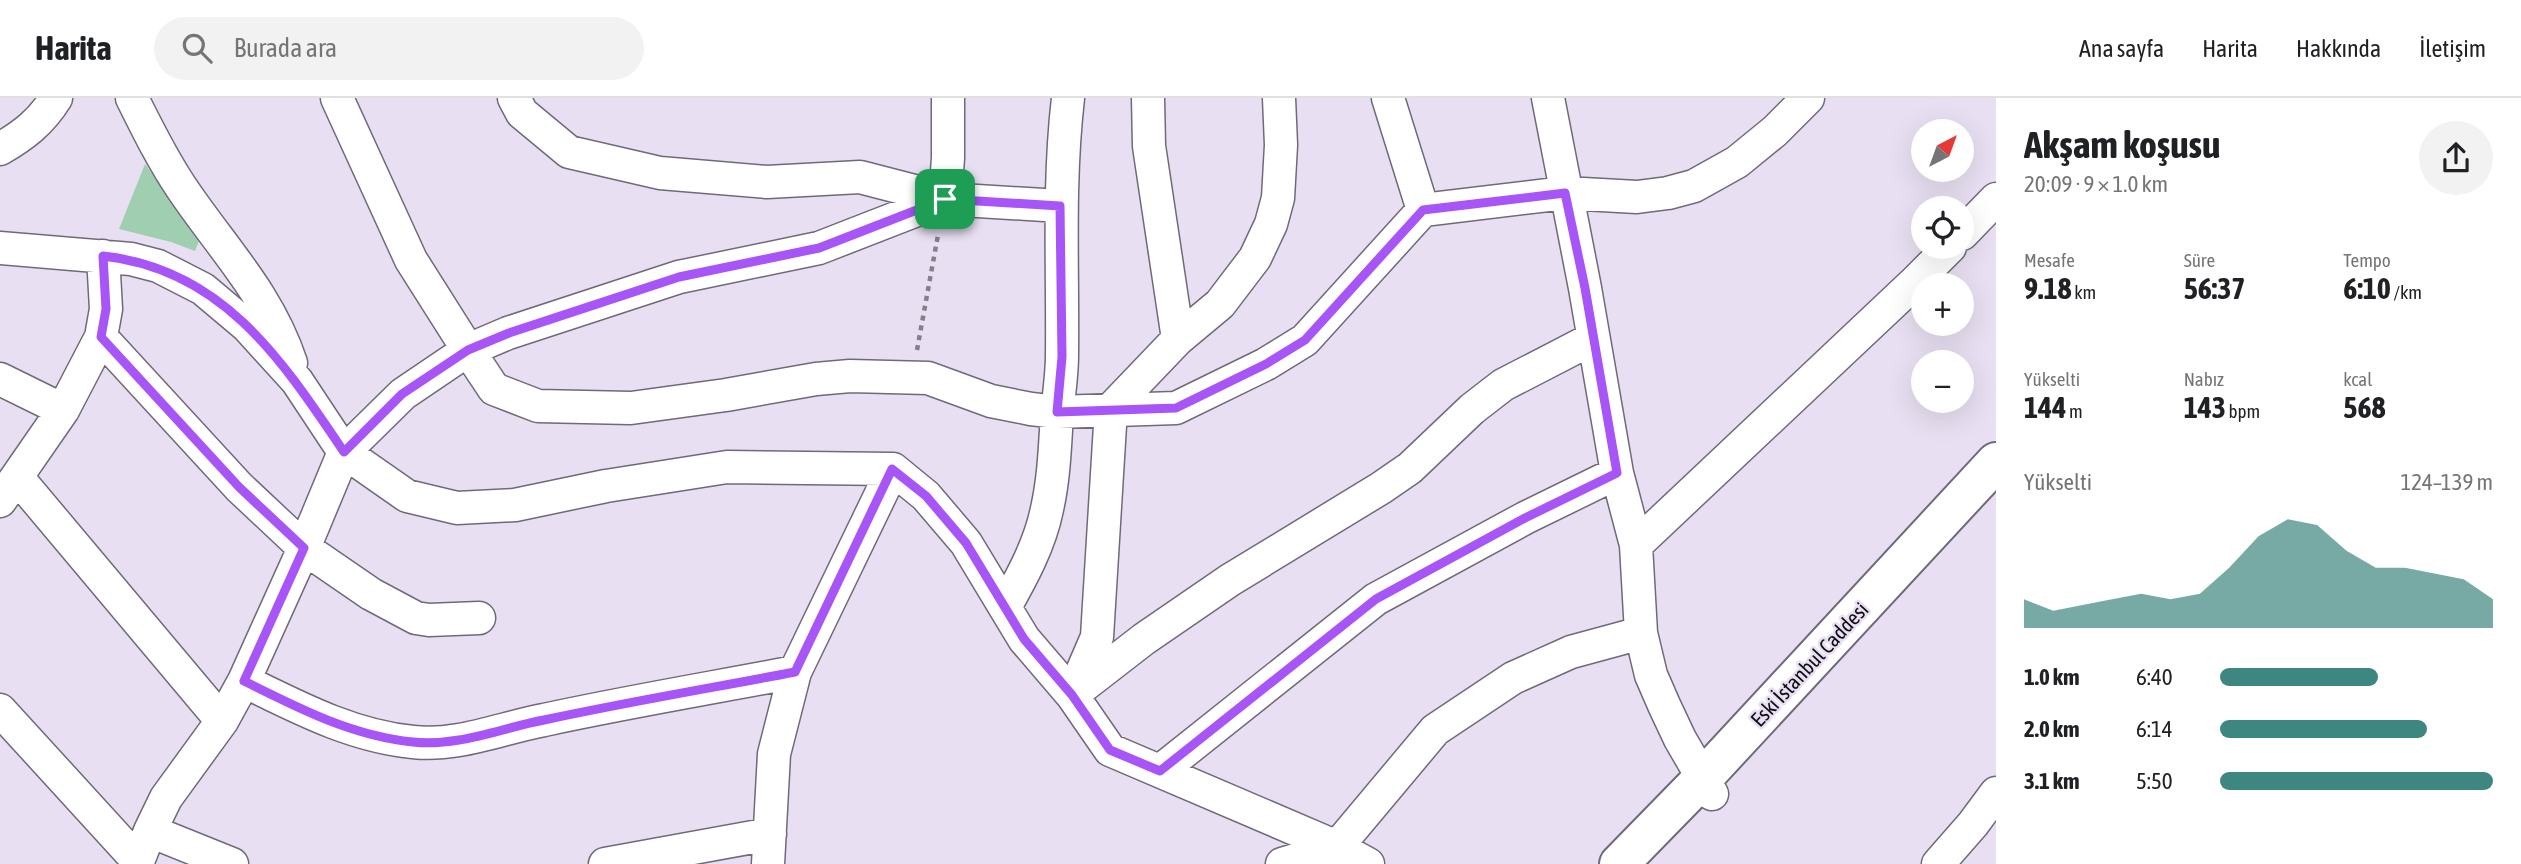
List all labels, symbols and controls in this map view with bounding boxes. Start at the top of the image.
search box [154,17,644,80]
text: Harita [35,29,112,67]
icon: search [178,29,216,67]
text: Burada ara [234,33,337,63]
text: Ana sayfa [2079,35,2164,62]
text: Harita [2202,35,2258,62]
text: Hakkında [2296,35,2381,62]
text: İletişim [2419,35,2486,62]
north arrow [1911,119,1974,182]
map controls [1911,119,1974,413]
button: share [2419,121,2493,195]
text: Akşam koşusu [2024,123,2220,166]
pin [915,169,975,229]
text: 20:09 · 9 × 1.0 km [2024,171,2168,197]
icon: arrive [926,180,964,218]
button: locate [1911,196,1974,259]
text: Mesafe [2024,249,2075,271]
text: Süre [2184,249,2215,271]
text: Tempo [2343,249,2391,271]
text: 9.18 [2024,271,2072,305]
text: 56:37 [2184,271,2245,305]
text: 6:10 [2343,271,2391,305]
button: + [1911,273,1974,336]
text: km [2072,281,2096,303]
text: /km [2391,281,2422,303]
button: − [1911,350,1974,413]
text: Yükselti [2024,368,2080,390]
text: Nabız [2184,368,2224,390]
text: kcal [2343,368,2372,390]
text: 144 [2024,390,2066,424]
text: 143 [2184,390,2226,424]
text: 568 [2343,390,2386,424]
text: m [2066,400,2083,422]
text: bpm [2226,400,2260,422]
text: Yükselti [2024,469,2092,495]
text: 124–139 m [2400,469,2493,495]
street label: Eski İstanbul Caddesi [1745,597,1873,731]
text: 1.0 km [2024,664,2080,690]
text: 6:40 [2136,664,2173,690]
text: 2.0 km [2024,716,2080,742]
text: 6:14 [2136,716,2173,742]
text: 3.1 km [2024,768,2080,794]
text: 5:50 [2136,768,2173,794]

